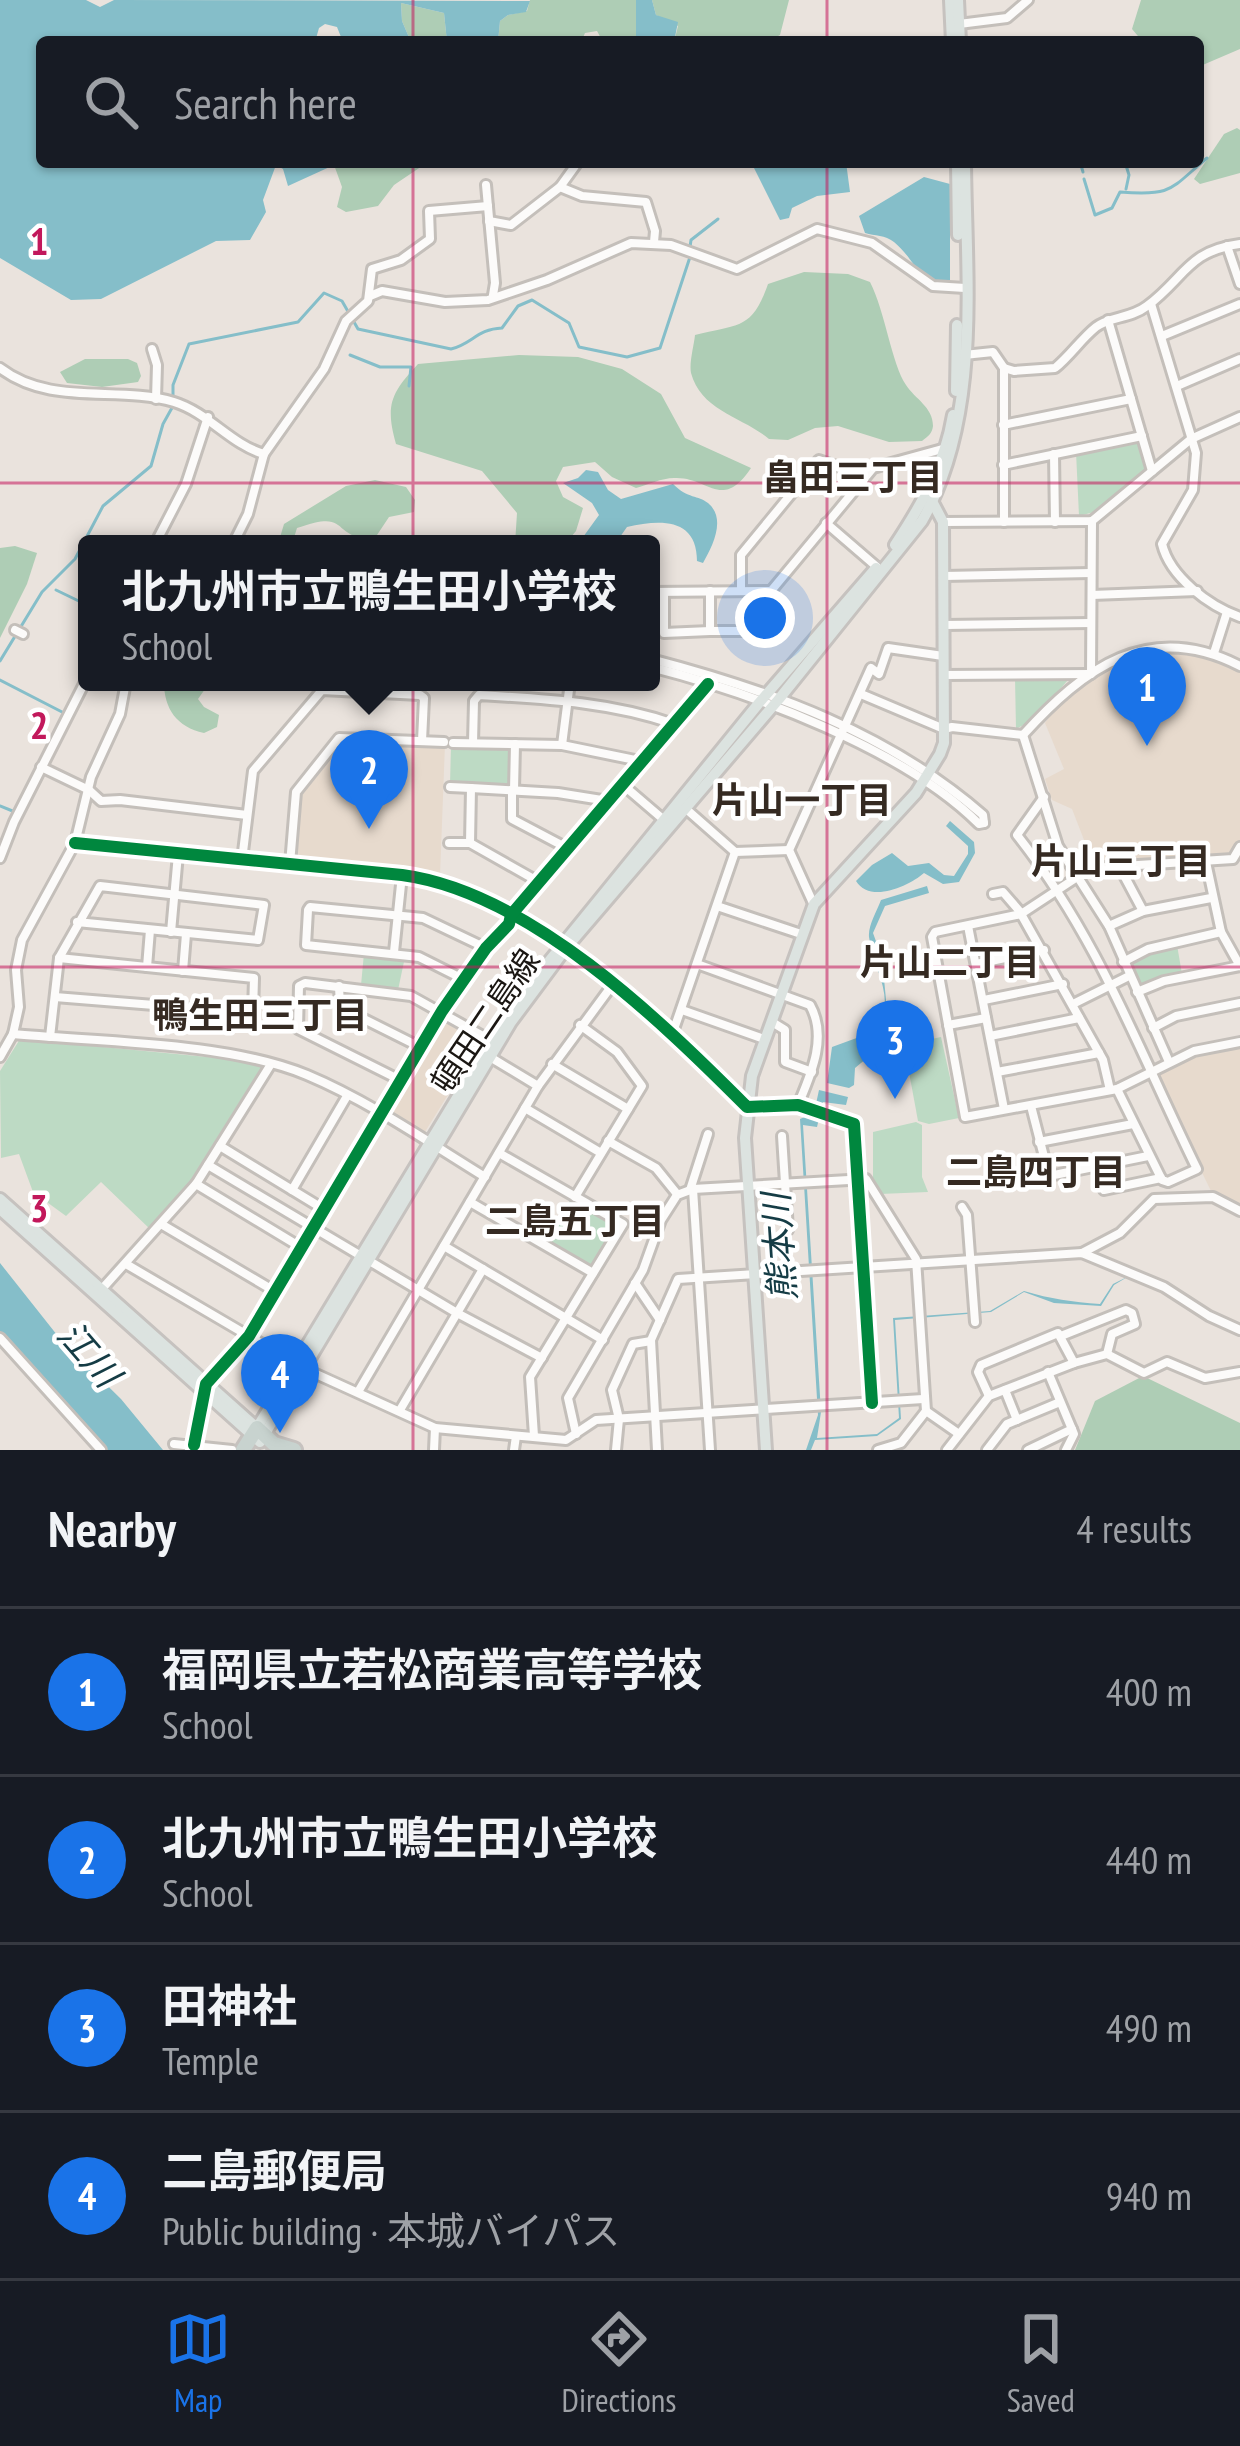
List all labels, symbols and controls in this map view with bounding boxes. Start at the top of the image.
search box [36,36,1204,168]
icon: search [78,69,144,135]
text: Search here [174,73,357,131]
text: 1 [30,215,48,266]
district label: 畠田三丁目 [763,453,943,500]
popup [78,535,660,691]
text: 北九州市立鴨生田小学校 [121,561,617,619]
your location [735,588,795,648]
text: School [121,620,212,671]
pin: 1 [1108,647,1186,746]
text: 2 [30,699,48,750]
pin: 2 [330,730,408,829]
district label: 片山一丁目 [712,776,892,823]
district label: 片山三丁目 [1031,837,1211,884]
district label: 片山二丁目 [860,938,1040,985]
street label: 頓田二島線 [421,940,549,1101]
district label: 鴨生田三丁目 [152,991,368,1038]
pin: 3 [856,1000,934,1099]
district label: 二島四丁目 [946,1148,1126,1195]
text: 3 [30,1182,48,1233]
water label: 熊本川 [751,1188,806,1303]
district label: 二島五丁目 [485,1197,665,1244]
water label: 江川 [48,1311,133,1399]
pin: 4 [241,1334,319,1433]
text: Nearby [48,1495,176,1561]
text: 4 results [1076,1503,1192,1554]
text: 福岡県立若松商業高等学校 [162,1640,702,1698]
text: 1 [78,1666,96,1717]
text: 400 m [1106,1666,1192,1717]
text: School [162,1699,253,1750]
text: 北九州市立鴨生田小学校 [162,1808,657,1866]
text: 2 [78,1834,96,1885]
text: 440 m [1106,1834,1192,1885]
text: School [162,1867,253,1918]
text: 田神社 [162,1976,297,2034]
text: 3 [78,2002,96,2053]
text: 490 m [1106,2002,1192,2053]
text: Temple [162,2035,259,2086]
text: 二島郵便局 [162,2141,387,2199]
text: 4 [78,2170,96,2221]
text: 940 m [1106,2170,1192,2221]
text: Public building · 本城バイパス [162,2205,620,2256]
tab: Map [165,2306,231,2421]
tab: Directions [562,2306,676,2421]
tab: Saved [1007,2306,1075,2421]

